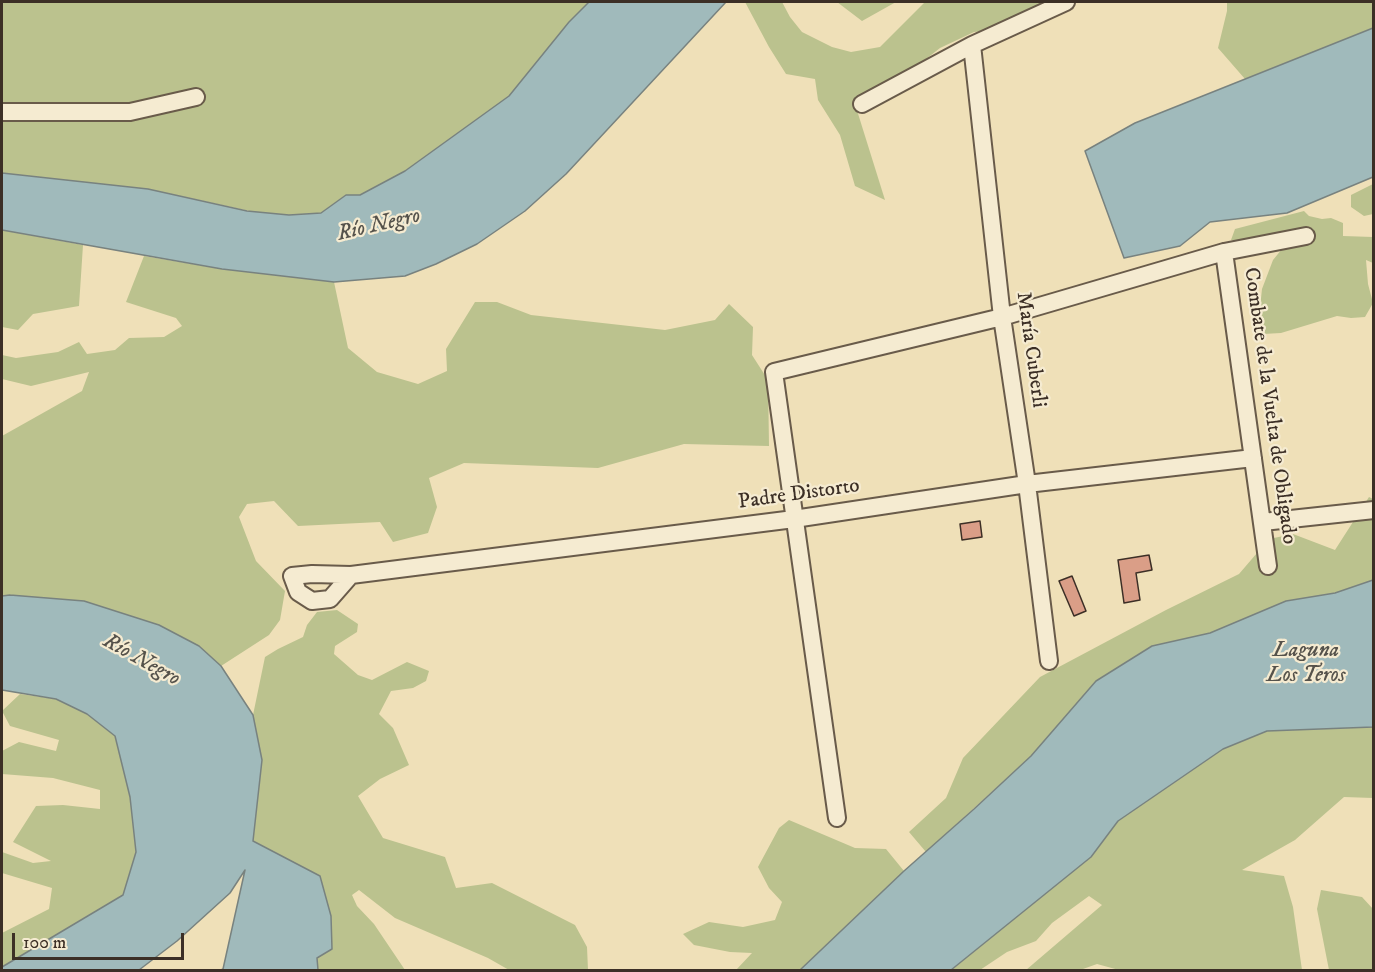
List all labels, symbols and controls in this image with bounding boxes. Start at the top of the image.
water label: Río Negro [335,204,423,248]
street label: Combate de la Vuelta de Obligado [1237,266,1301,546]
street label: María Cuberli [1009,290,1051,410]
street label: Padre Distorto [737,474,861,516]
water label: Río Negro [98,629,184,693]
water label: Laguna Los Teros [1267,638,1345,690]
scale bar [15,921,188,959]
text: 100 m [23,932,66,954]

